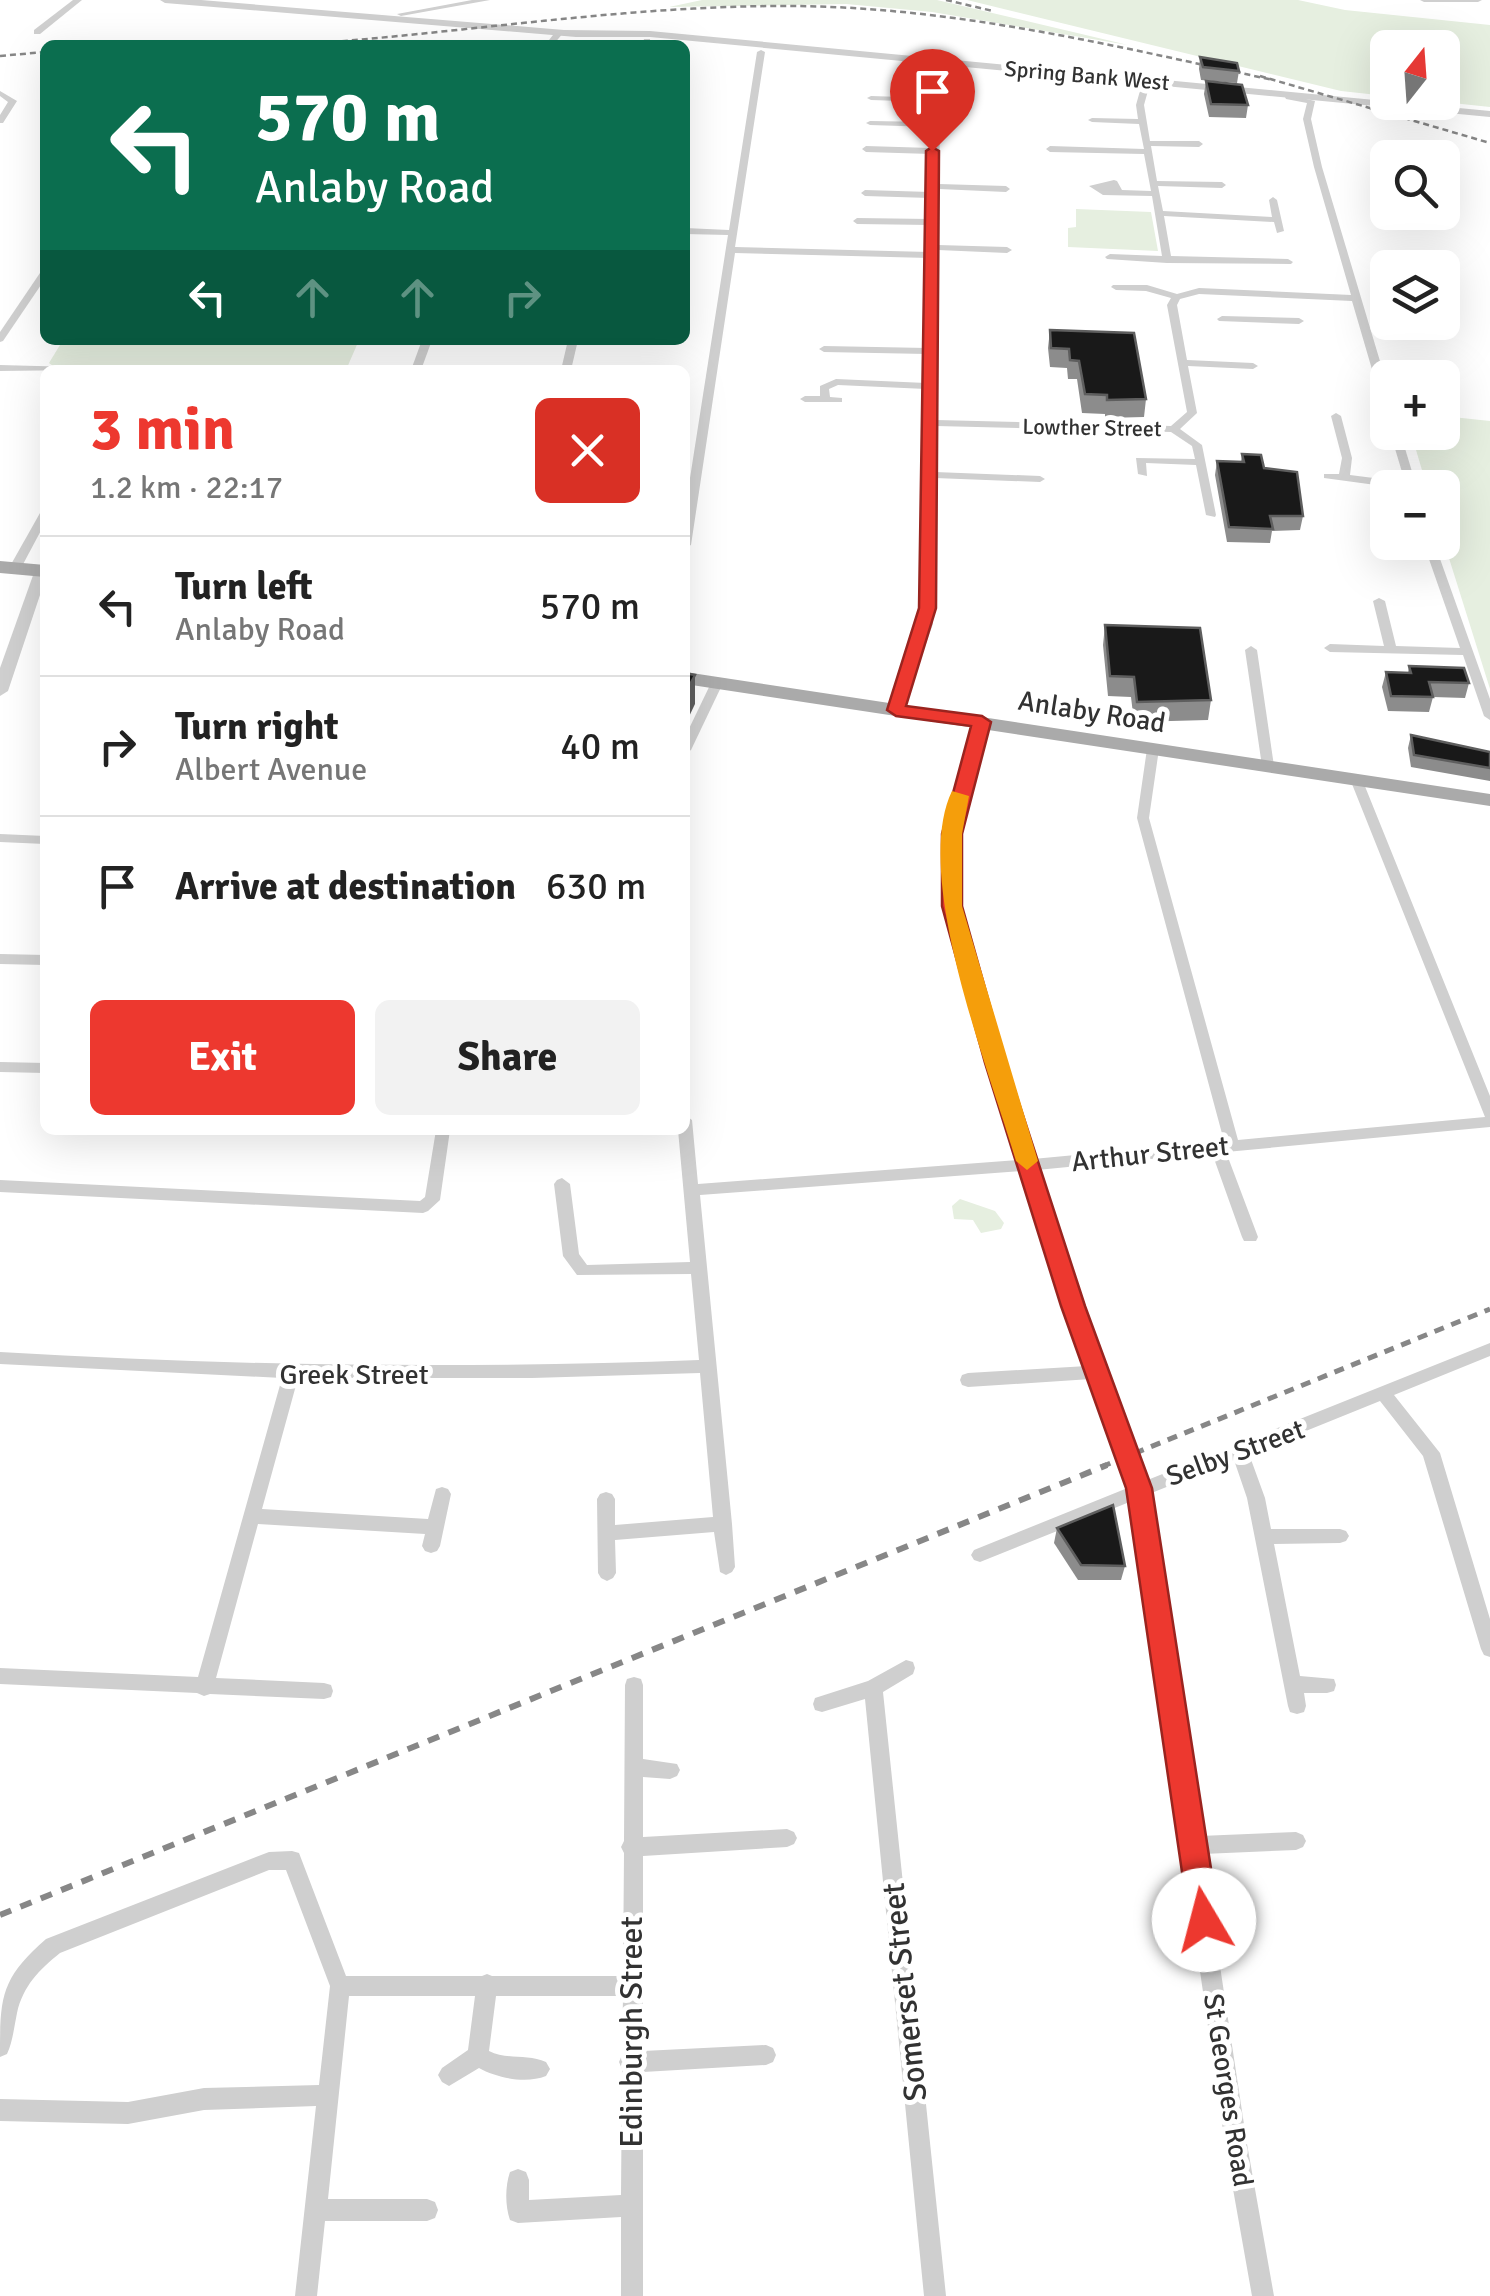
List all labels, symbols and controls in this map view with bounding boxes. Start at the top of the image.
north arrow [1370,30,1460,120]
map controls [1370,30,1460,560]
pin [890,49,975,152]
street label: Spring Bank West [1003,55,1171,96]
icon: arrive [905,64,960,119]
text: 570 m [255,74,440,160]
icon: left [90,80,220,210]
button: search [1370,140,1460,230]
text: Anlaby Road [255,160,494,215]
button: layers [1370,250,1460,340]
icon: left [180,270,235,325]
icon: ahead [285,270,340,325]
icon: ahead [390,270,445,325]
icon: right [495,270,550,325]
button: + [1370,360,1460,450]
text: 3 min [90,393,235,467]
button: close [535,398,640,503]
street label: Lowther Street [1022,413,1162,442]
text: 1.2 km · 22:17 [90,468,283,507]
button: − [1370,470,1460,560]
text: Turn left [175,563,313,610]
icon: left [90,579,145,634]
text: 570 m [540,583,640,630]
text: Anlaby Road [175,610,345,649]
street label: Anlaby Road [1016,684,1168,740]
text: Turn right [175,703,339,750]
icon: right [90,719,145,774]
text: 40 m [560,723,640,770]
text: Albert Avenue [175,750,367,789]
icon: arrive [90,859,145,914]
text: Arrive at destination [175,863,516,910]
text: 630 m [546,863,646,910]
button: Exit [90,1000,355,1115]
button: Share [375,1000,640,1115]
street label: Arthur Street [1070,1129,1231,1179]
street label: Greek Street [280,1358,429,1392]
street label: Selby Street [1162,1412,1309,1494]
position arrow [1152,1868,1256,1972]
street label: Somerset Street [874,1881,935,2103]
street label: Edinburgh Street [612,1916,651,2148]
street label: St Georges Road [1196,1991,1260,2189]

